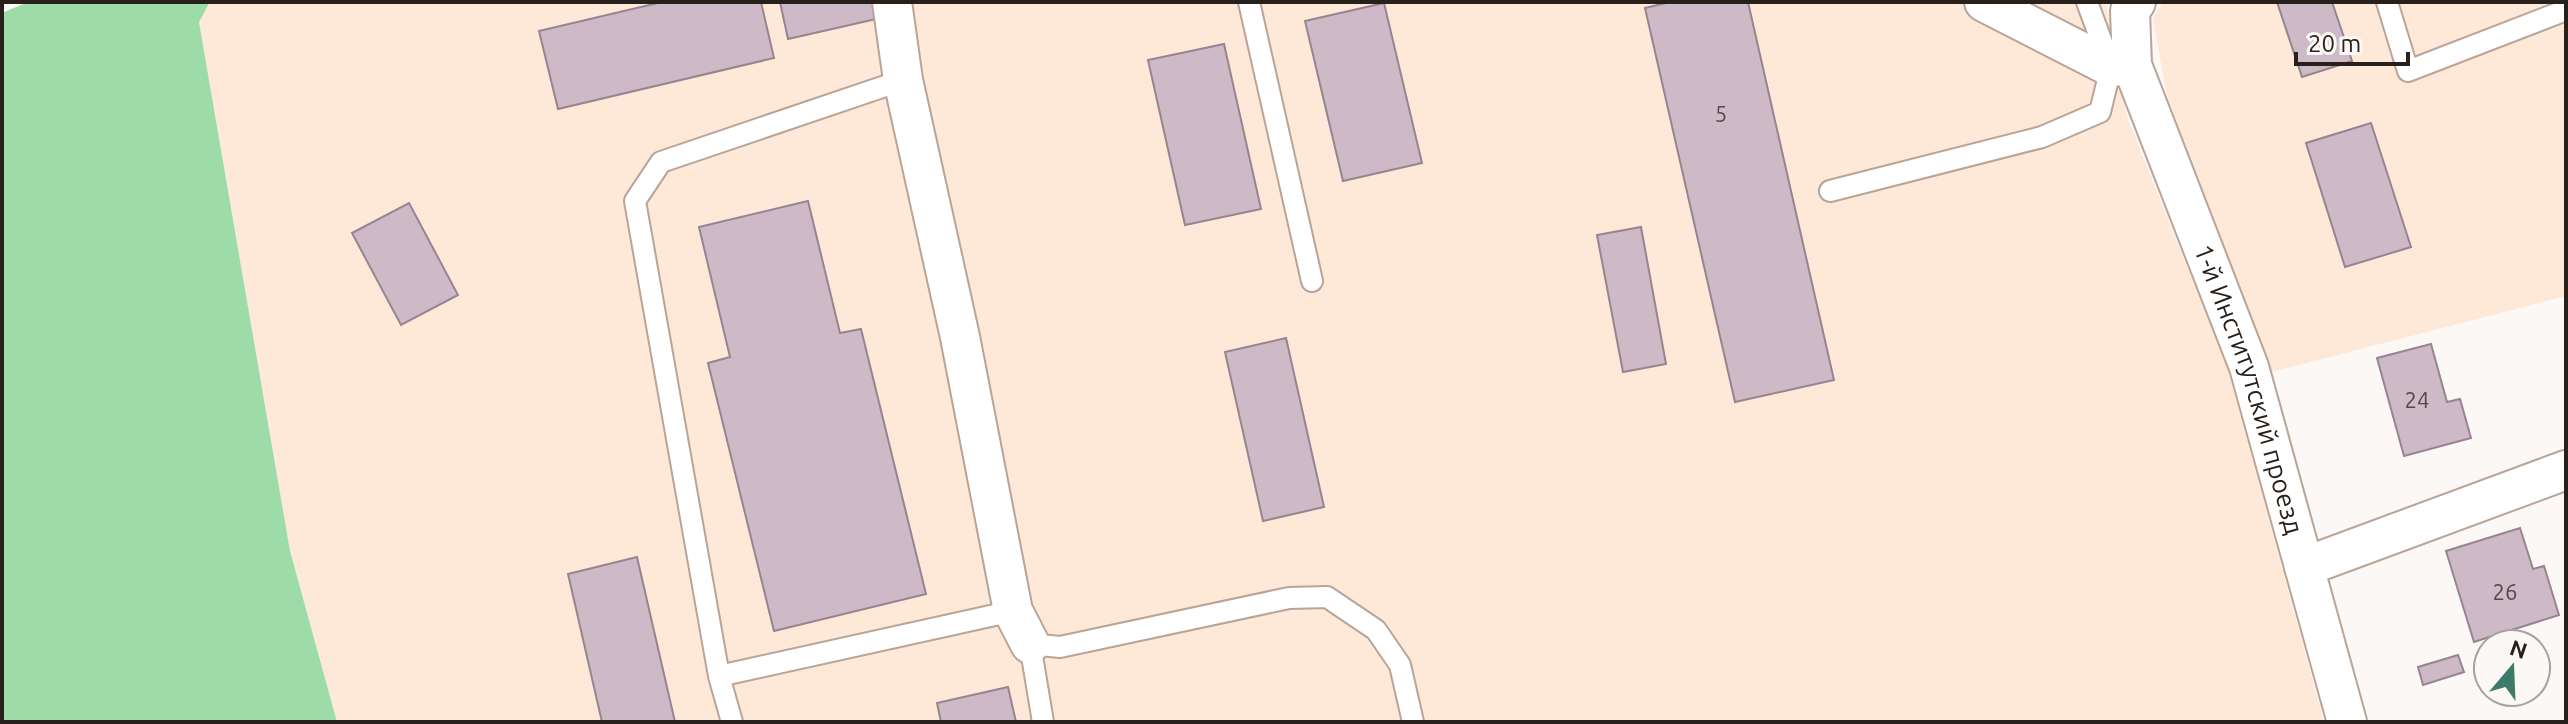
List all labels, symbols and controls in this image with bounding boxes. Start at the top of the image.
scale bar [2296,16,2408,66]
text: 20 m [2308,30,2361,57]
house number: 5 [1715,101,1727,126]
street label: 1-й Институтский проезд [2189,240,2309,537]
house number: 24 [2405,387,2429,412]
house number: 26 [2493,579,2517,604]
north arrow [2472,628,2552,708]
text: N [2507,634,2531,663]

